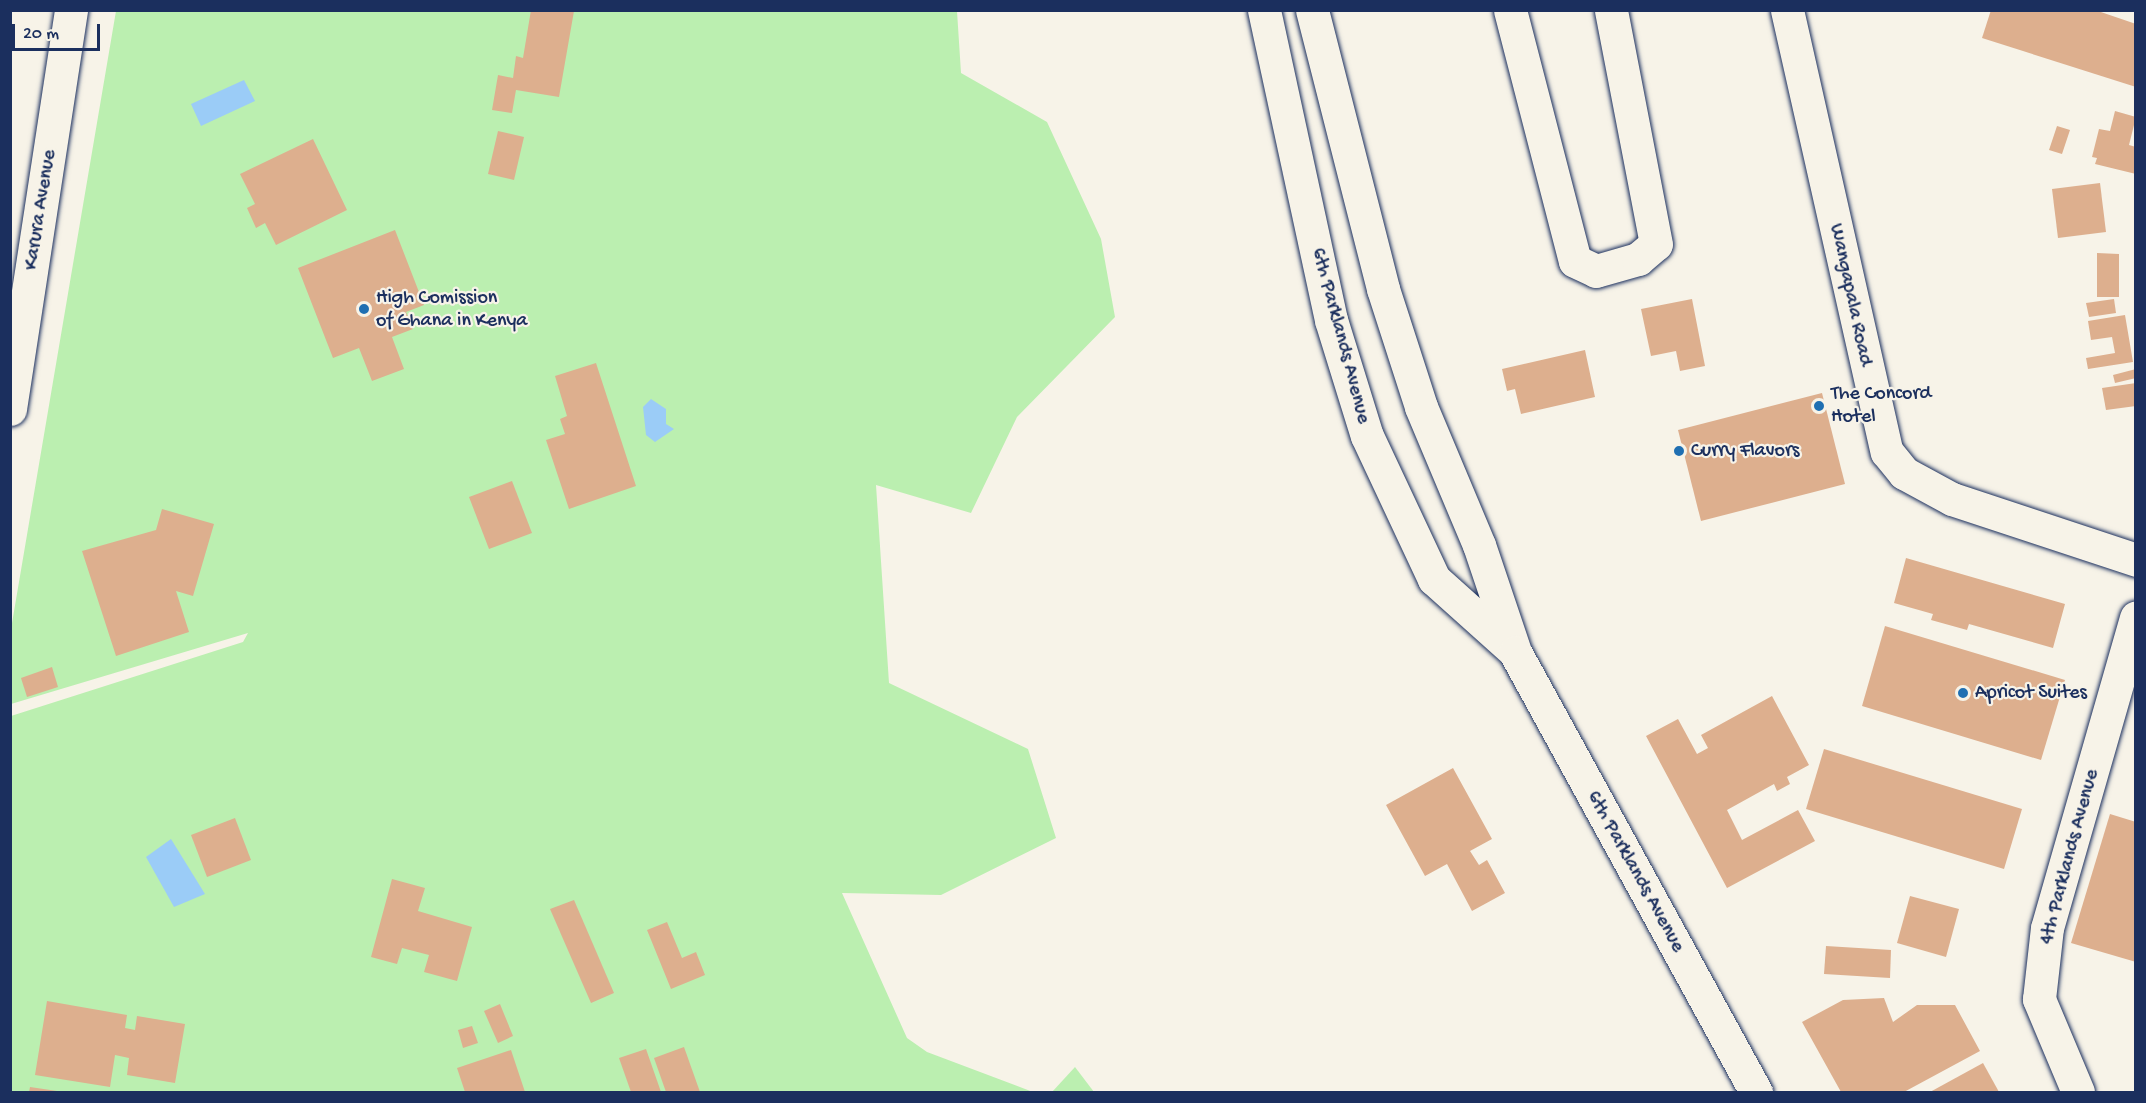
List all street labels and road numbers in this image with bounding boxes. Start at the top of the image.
street label: Karura Avenue [20,148,62,272]
street label: Wangapala Road [1823,222,1877,368]
street label: 6th Parklands Avenue [1305,246,1375,426]
street label: 4th Parklands Avenue [2035,767,2105,947]
street label: 6th Parklands Avenue [1581,787,1689,957]

